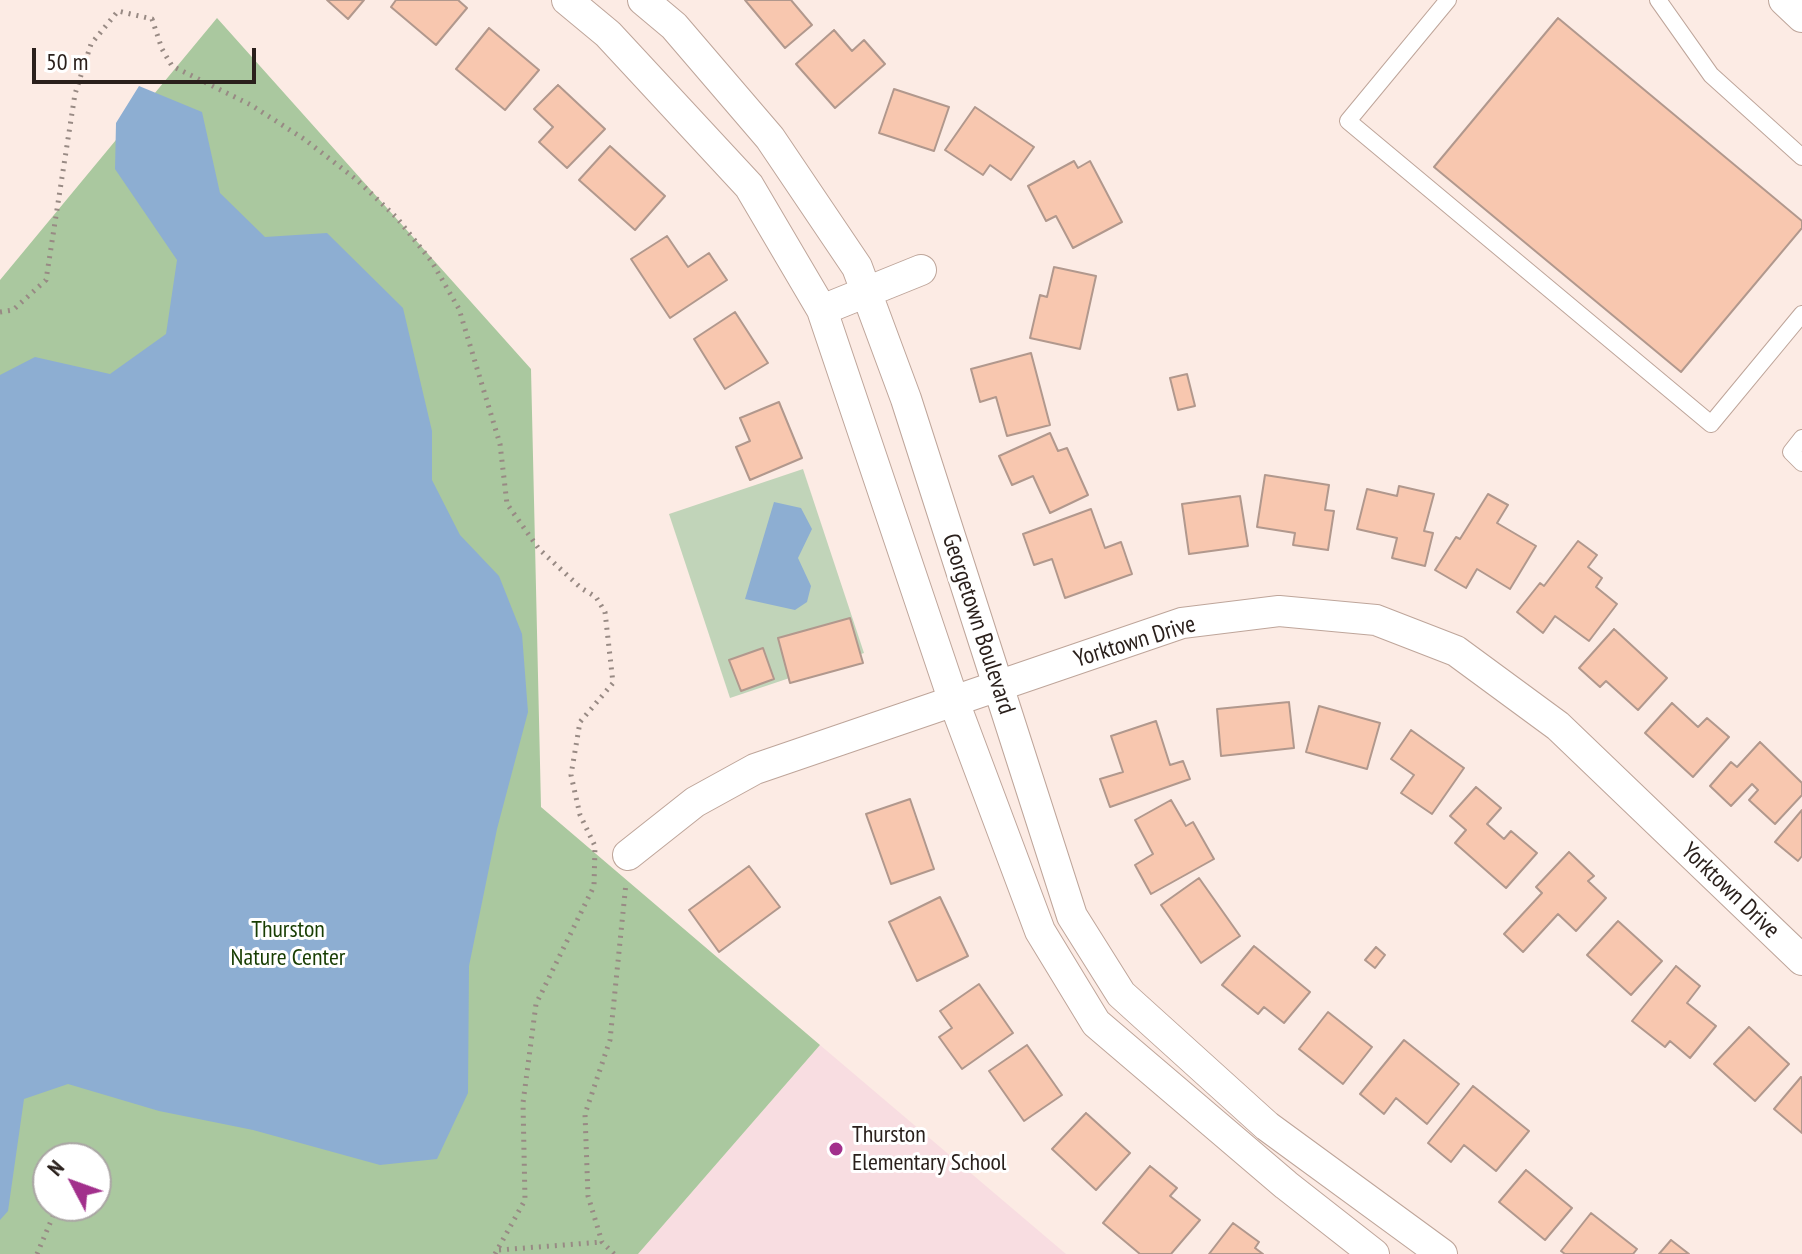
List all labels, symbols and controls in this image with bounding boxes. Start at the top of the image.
scale bar [36,32,260,82]
text: 50 m [46,46,88,77]
street label: Georgetown Boulevard [935,530,1021,718]
street label: Yorktown Drive [1071,610,1199,674]
street label: Yorktown Drive [1675,837,1785,945]
park label: Thurston Nature Center [231,916,345,972]
place label: Thurston Elementary School [852,1121,1006,1177]
marker: Thurston Elementary School [827,1140,845,1158]
north arrow [32,1142,112,1222]
text: N [41,1154,70,1181]

